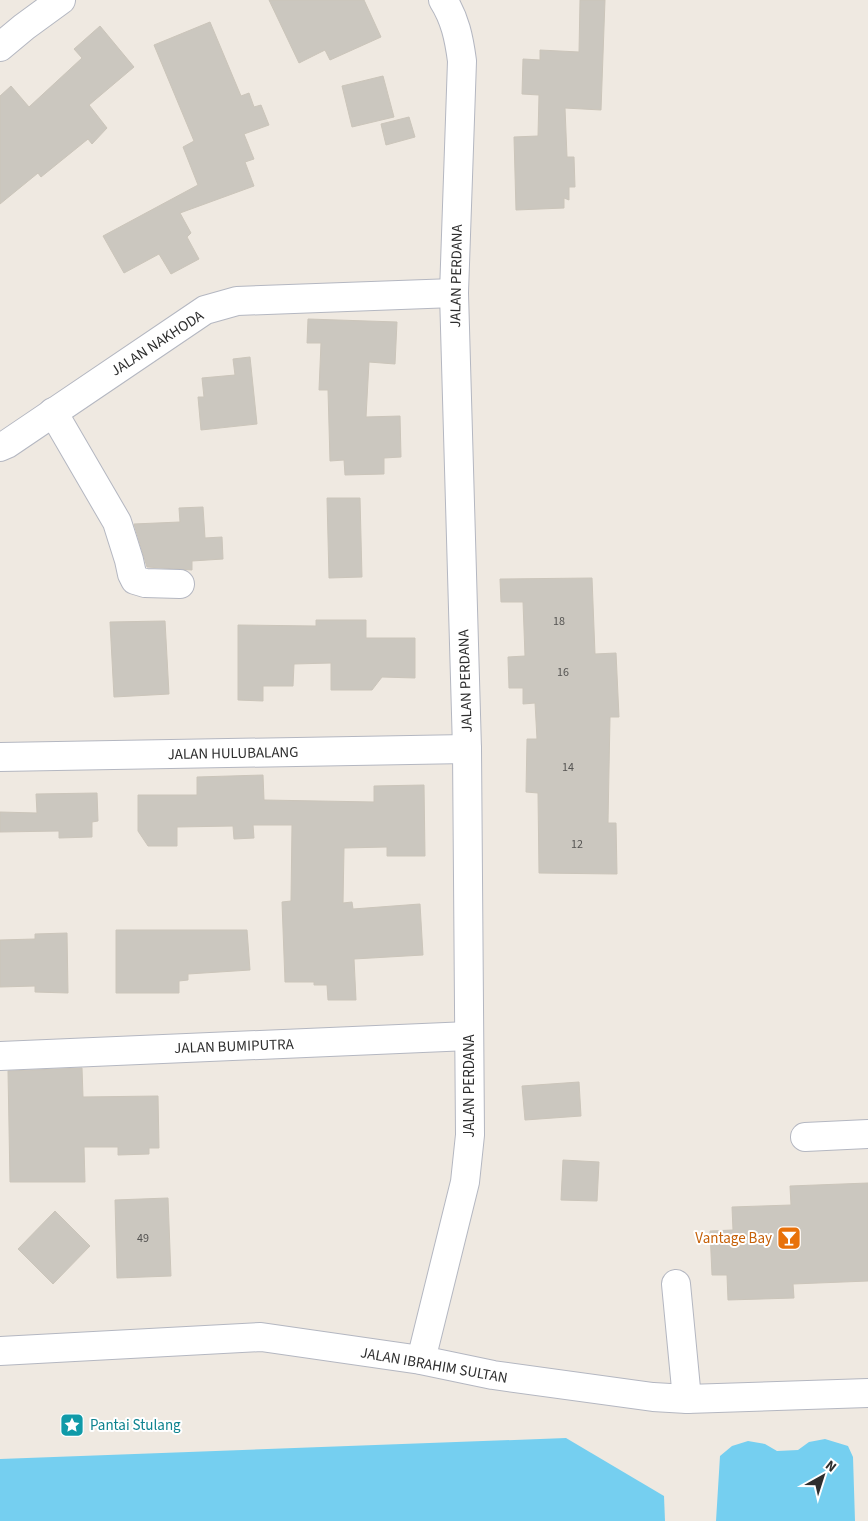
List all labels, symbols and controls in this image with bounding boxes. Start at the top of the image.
street label: JALAN PERDANA [445,223,468,328]
street label: JALAN NAKHODA [107,305,209,381]
house number: 18 [553,613,565,630]
street label: JALAN PERDANA [453,628,478,733]
house number: 16 [557,664,569,681]
street label: JALAN HULUBALANG [167,742,299,765]
house number: 14 [562,759,574,776]
house number: 12 [571,836,583,853]
street label: JALAN PERDANA [459,1033,480,1138]
street label: JALAN BUMIPUTRA [174,1034,295,1059]
bar icon: Vantage Bay [776,1225,802,1251]
place label: Vantage Bay [695,1228,772,1249]
house number: 49 [137,1230,149,1247]
street label: JALAN IBRAHIM SULTAN [359,1342,509,1389]
place icon: Pantai Stulang [59,1412,85,1438]
place label: Pantai Stulang [90,1415,181,1436]
north arrow [798,1451,848,1501]
text: N [821,1456,840,1477]

